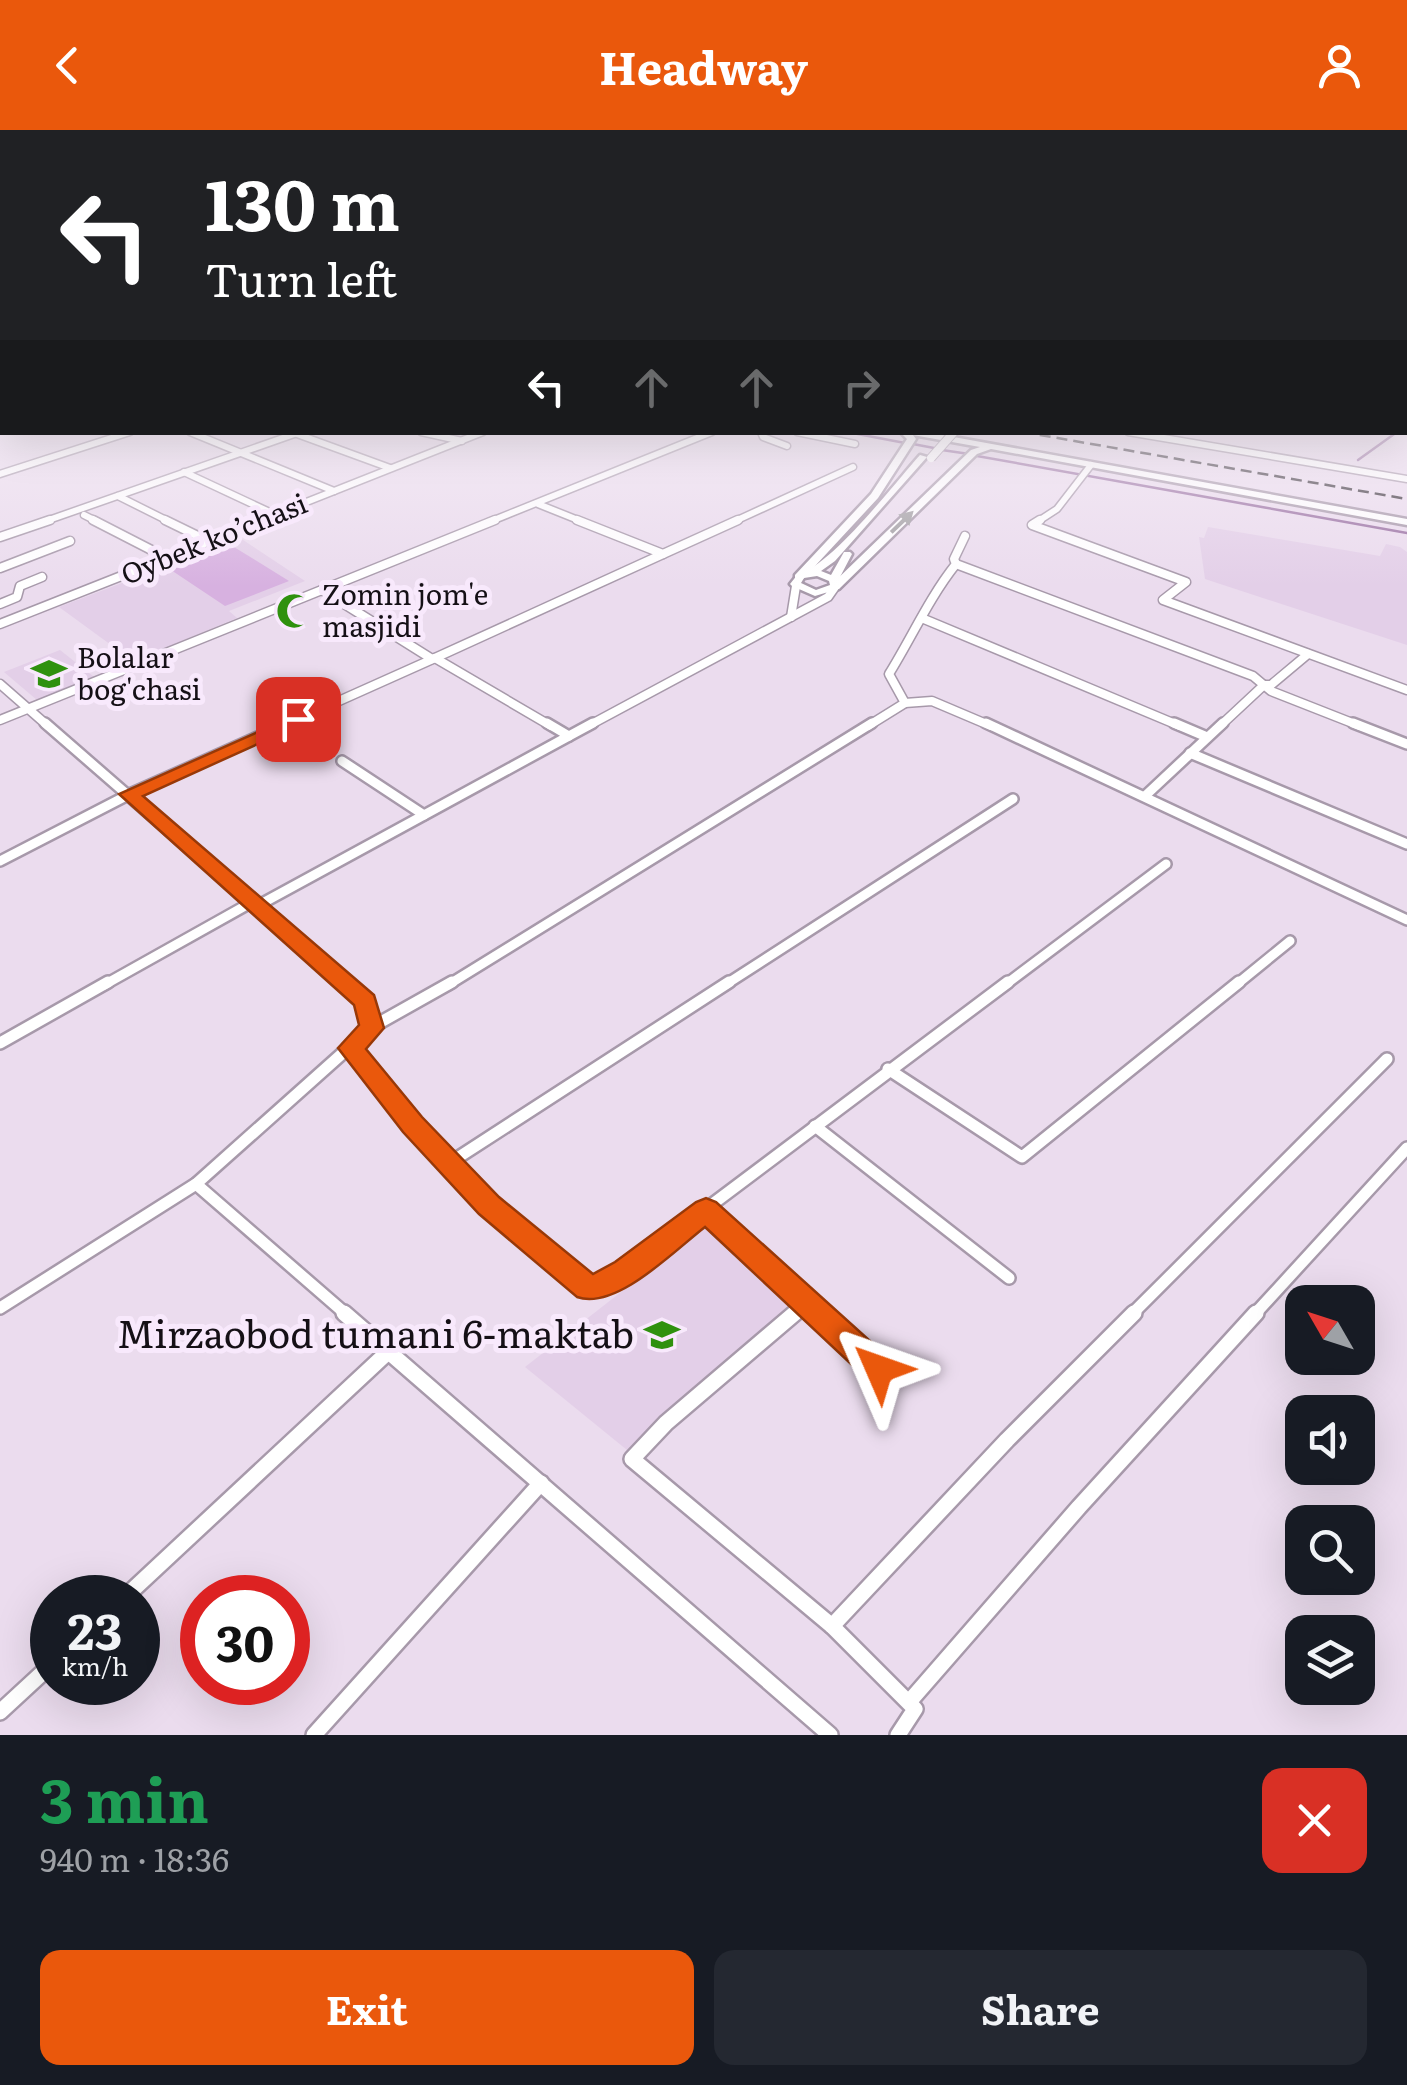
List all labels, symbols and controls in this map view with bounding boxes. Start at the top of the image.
text: Headway [599,32,808,99]
icon: back [40,38,95,93]
icon: person [1312,38,1367,93]
text: 130 m [205,149,400,253]
icon: left [40,170,170,300]
text: Turn left [205,244,397,311]
icon: left [519,360,574,415]
icon: ahead [624,360,679,415]
icon: ahead [729,360,784,415]
icon: right [834,360,889,415]
street label: Oybek ko’chasi [114,481,313,594]
one-way arrow [889,511,913,534]
place label: Zomin jom'e masjidi [322,572,488,646]
mosque icon: Zomin jom'e masjidi [275,592,313,630]
place label: Bolalar bog'chasi [77,635,201,709]
school or university icon: Bolalar bog'chasi [30,655,68,693]
pin [256,677,341,762]
icon: arrive [271,692,326,747]
north arrow [1285,1285,1375,1375]
map controls [1285,1285,1375,1705]
place label: Mirzaobod tumani 6-maktab [117,1303,634,1360]
school or university icon: Mirzaobod tumani 6-maktab [643,1316,681,1354]
position arrow [827,1317,931,1421]
button: sound [1285,1395,1375,1485]
button: search [1285,1505,1375,1595]
speed limit sign: 30 [180,1575,310,1705]
text: 23 [68,1591,122,1665]
button: layers [1285,1615,1375,1705]
text: km/h [62,1647,128,1684]
text: 3 min [40,1752,209,1841]
button: close [1262,1768,1367,1873]
text: 940 m · 18:36 [40,1834,229,1882]
button: Exit [40,1950,694,2065]
button: Share [714,1950,1367,2065]

